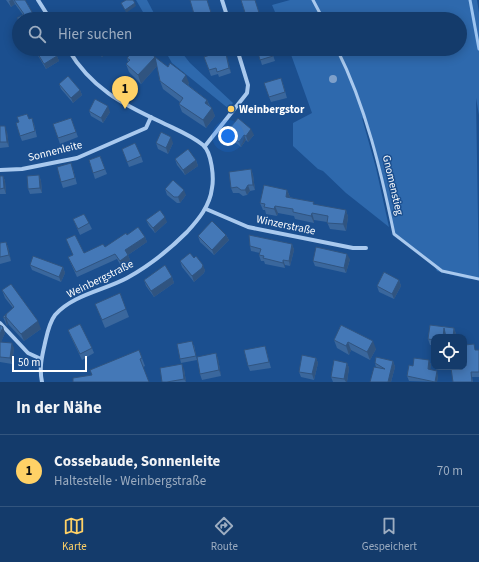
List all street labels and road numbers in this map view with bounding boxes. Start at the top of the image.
street label: Sonnenleite [26,137,84,165]
street label: Gnomenstieg [379,154,407,217]
street label: Winzerstraße [255,211,318,239]
street label: Weinbergstraße [64,256,136,302]

